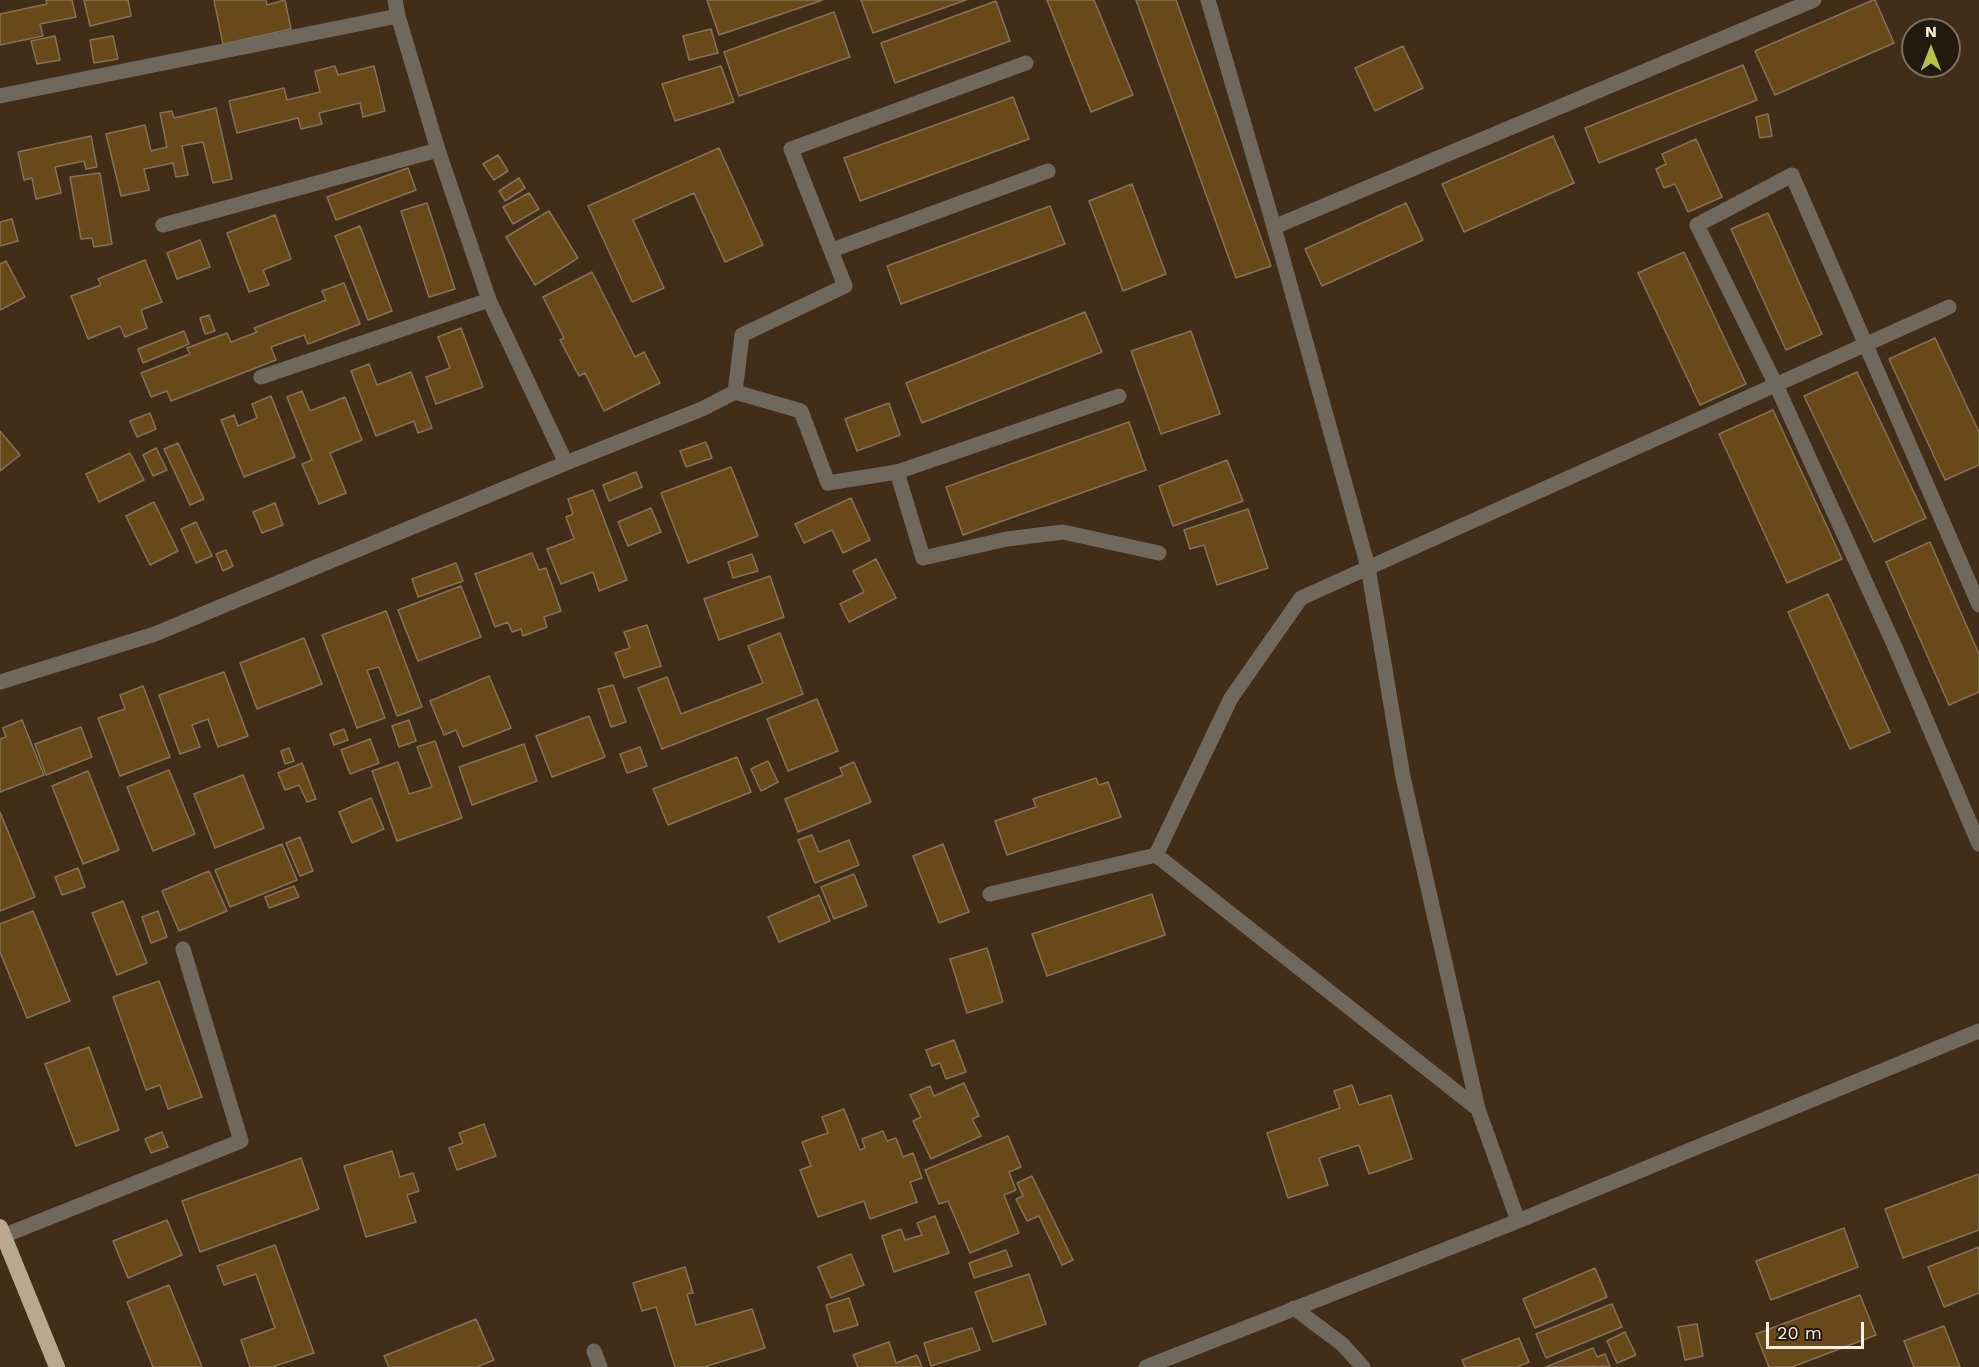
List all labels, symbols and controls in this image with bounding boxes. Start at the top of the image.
north arrow [1901,18,1961,78]
text: N [1925,22,1937,41]
scale bar [1769,1310,1866,1348]
text: 20 m [1777,1322,1822,1343]

